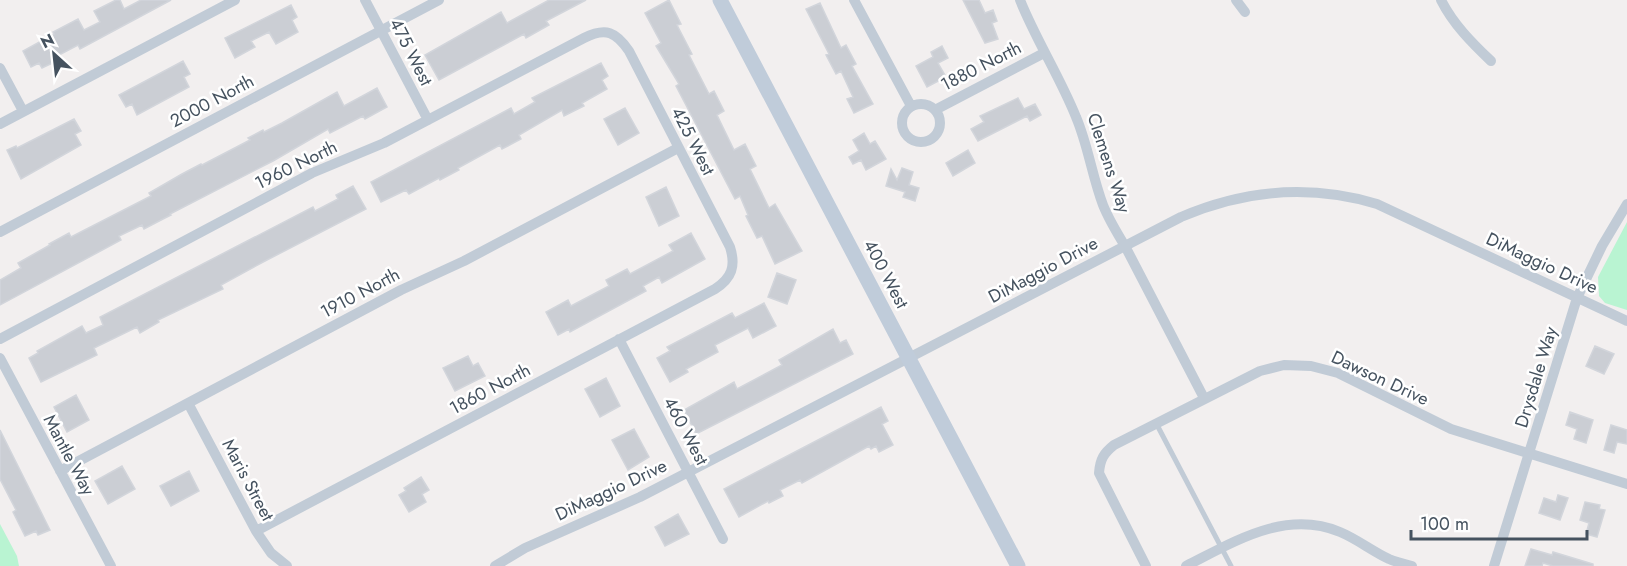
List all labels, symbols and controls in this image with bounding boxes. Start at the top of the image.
street label: 475 West [383,14,439,91]
north arrow [24,24,84,84]
text: N [37,28,58,54]
street label: 1880 North [936,35,1026,97]
street label: 2000 North [165,68,259,134]
street label: 425 West [665,102,722,180]
street label: Clemens Way [1081,110,1137,216]
street label: 1960 North [250,134,342,196]
street label: DiMaggio Drive [1482,226,1602,300]
street label: DiMaggio Drive [984,230,1102,310]
street label: 400 West [857,235,915,314]
street label: 1910 North [316,261,404,325]
street label: Drysdale Way [1508,323,1564,431]
street label: Dawson Drive [1327,344,1433,412]
street label: 1860 North [445,357,535,421]
street label: 460 West [657,392,715,470]
street label: Mantle Way [37,410,101,500]
street label: Maris Street [215,434,281,526]
street label: DiMaggio Drive [551,453,671,527]
scale bar [1411,503,1586,541]
text: 100 m [1420,511,1469,537]

